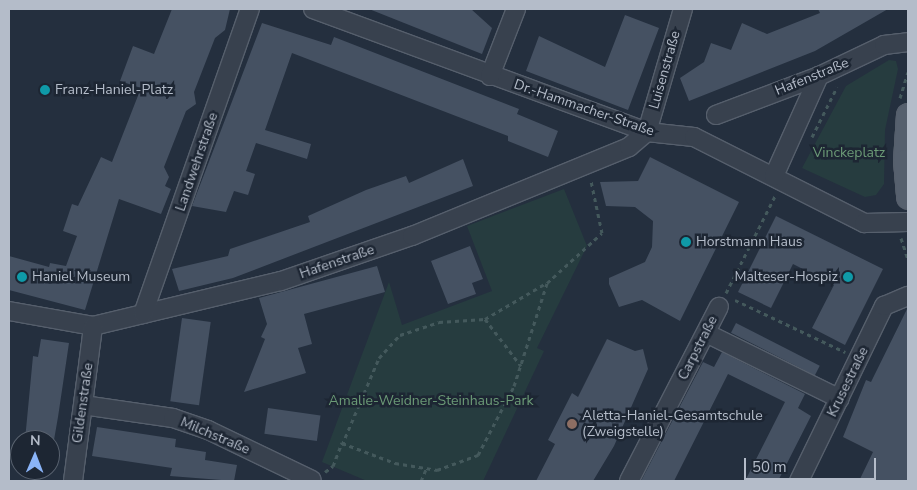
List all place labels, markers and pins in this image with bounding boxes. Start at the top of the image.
place label: Franz-Haniel-Platz [55,82,173,98]
marker: Franz-Haniel-Platz [39,84,51,96]
place label: Horstmann Haus [696,234,803,250]
marker: Horstmann Haus [680,236,692,248]
place label: Haniel Museum [32,269,130,285]
place label: Malteser-Hospiz [734,269,838,285]
marker: Haniel Museum [16,271,28,283]
marker: Malteser-Hospiz [842,271,854,283]
place label: Aletta-Haniel-Gesamtschule (Zweigstelle) [582,408,763,441]
marker: Aletta-Haniel-Gesamtschule (Zweigstelle) [566,418,578,430]

